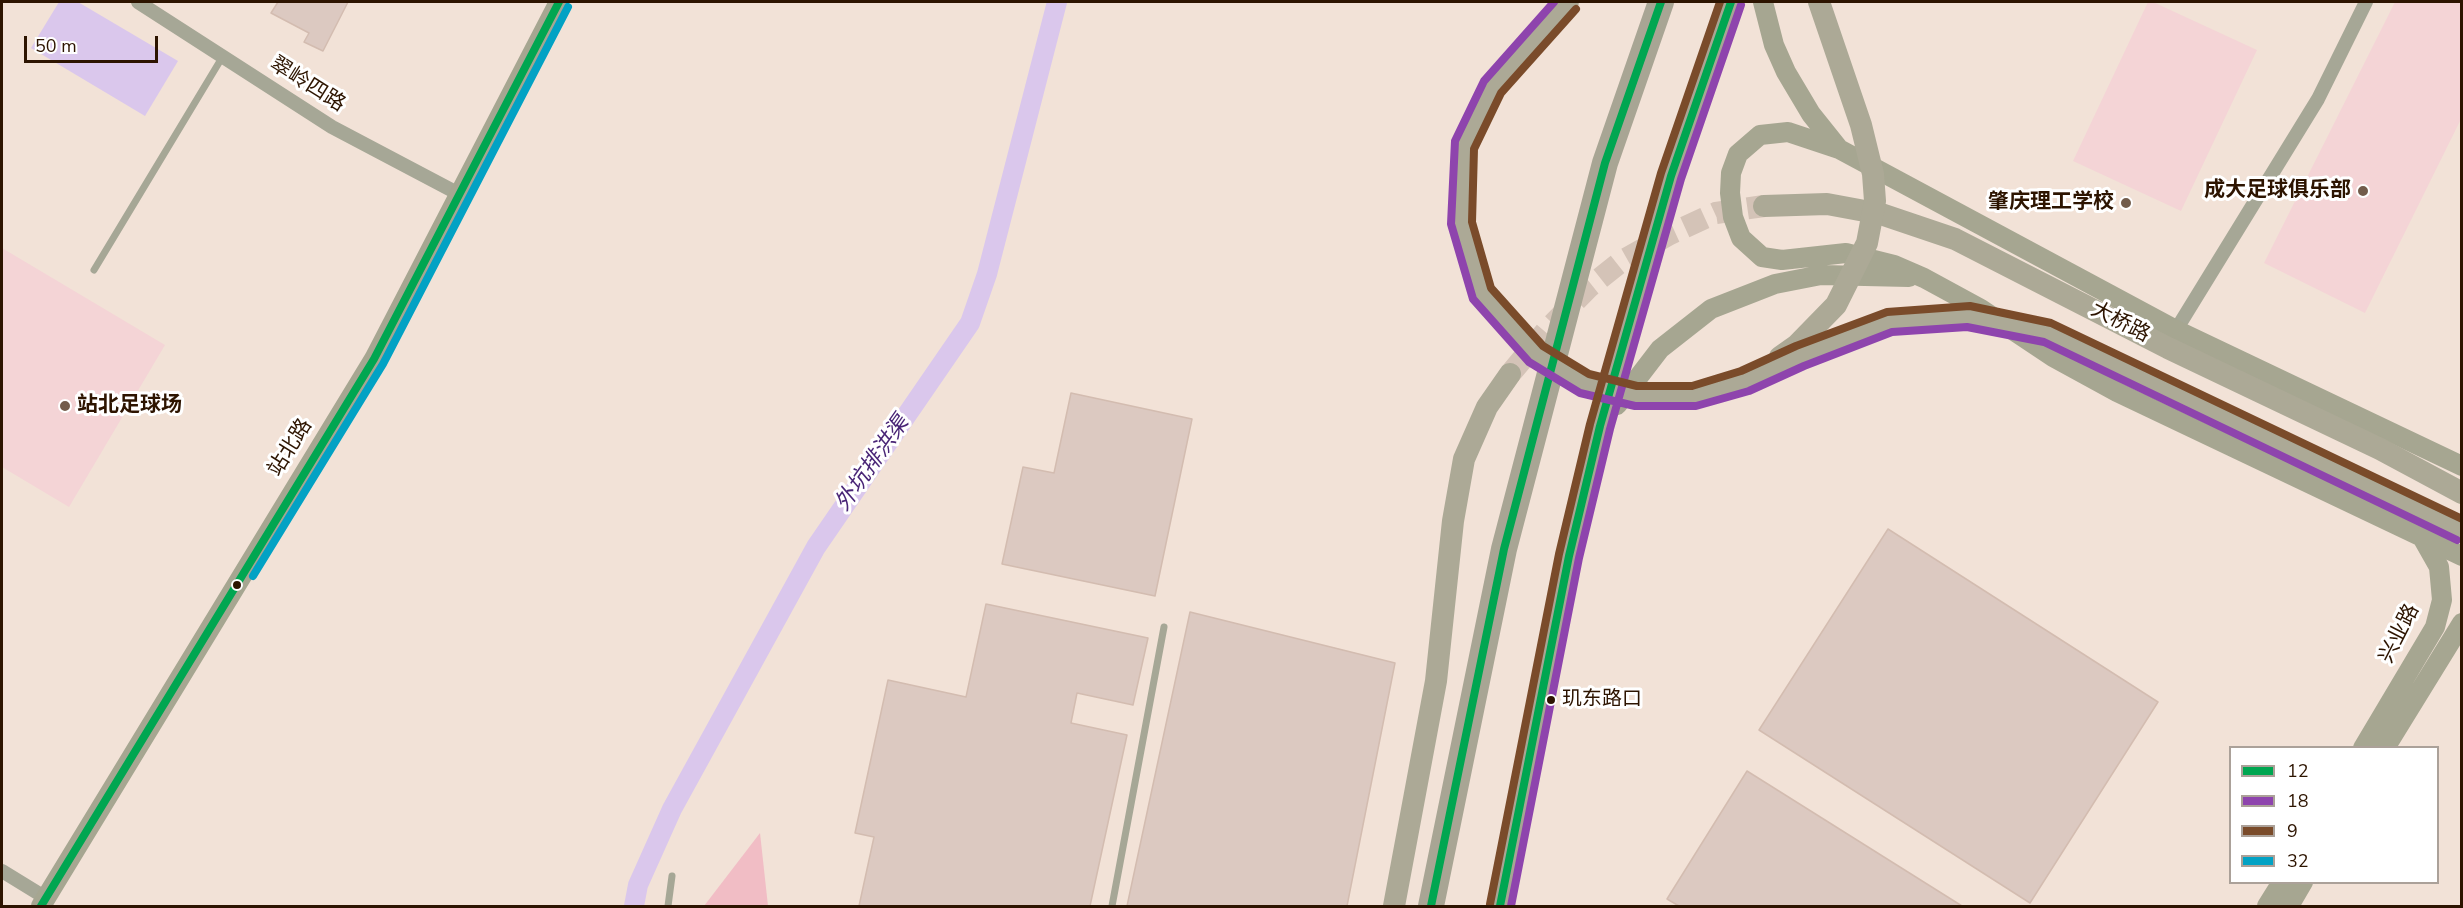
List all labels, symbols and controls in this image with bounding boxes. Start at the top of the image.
scale bar [27,24,160,62]
text: 50 m [35,34,77,58]
street label: 翠岭四路 [265,52,349,118]
place label: 成大足球俱乐部 [2204,178,2351,204]
marker: 成大足球俱乐部 [2356,184,2370,198]
place label: 肇庆理工学校 [1988,190,2114,216]
marker: 肇庆理工学校 [2119,196,2133,210]
street label: 大桥路 [2086,297,2154,349]
place label: 站北足球场 [77,393,182,419]
marker: 站北足球场 [58,399,72,413]
water label: 外坑排洪渠 [831,411,915,517]
street label: 站北路 [264,415,318,481]
unlabelled marker [231,579,243,591]
street label: 兴业路 [2374,600,2426,668]
place label: 玑东路口 [1562,688,1642,712]
marker: 玑东路口 [1545,694,1557,706]
legend [2229,746,2439,884]
text: 12 [2287,759,2309,783]
text: 18 [2287,789,2309,813]
text: 9 [2287,819,2298,843]
text: 32 [2287,849,2309,873]

